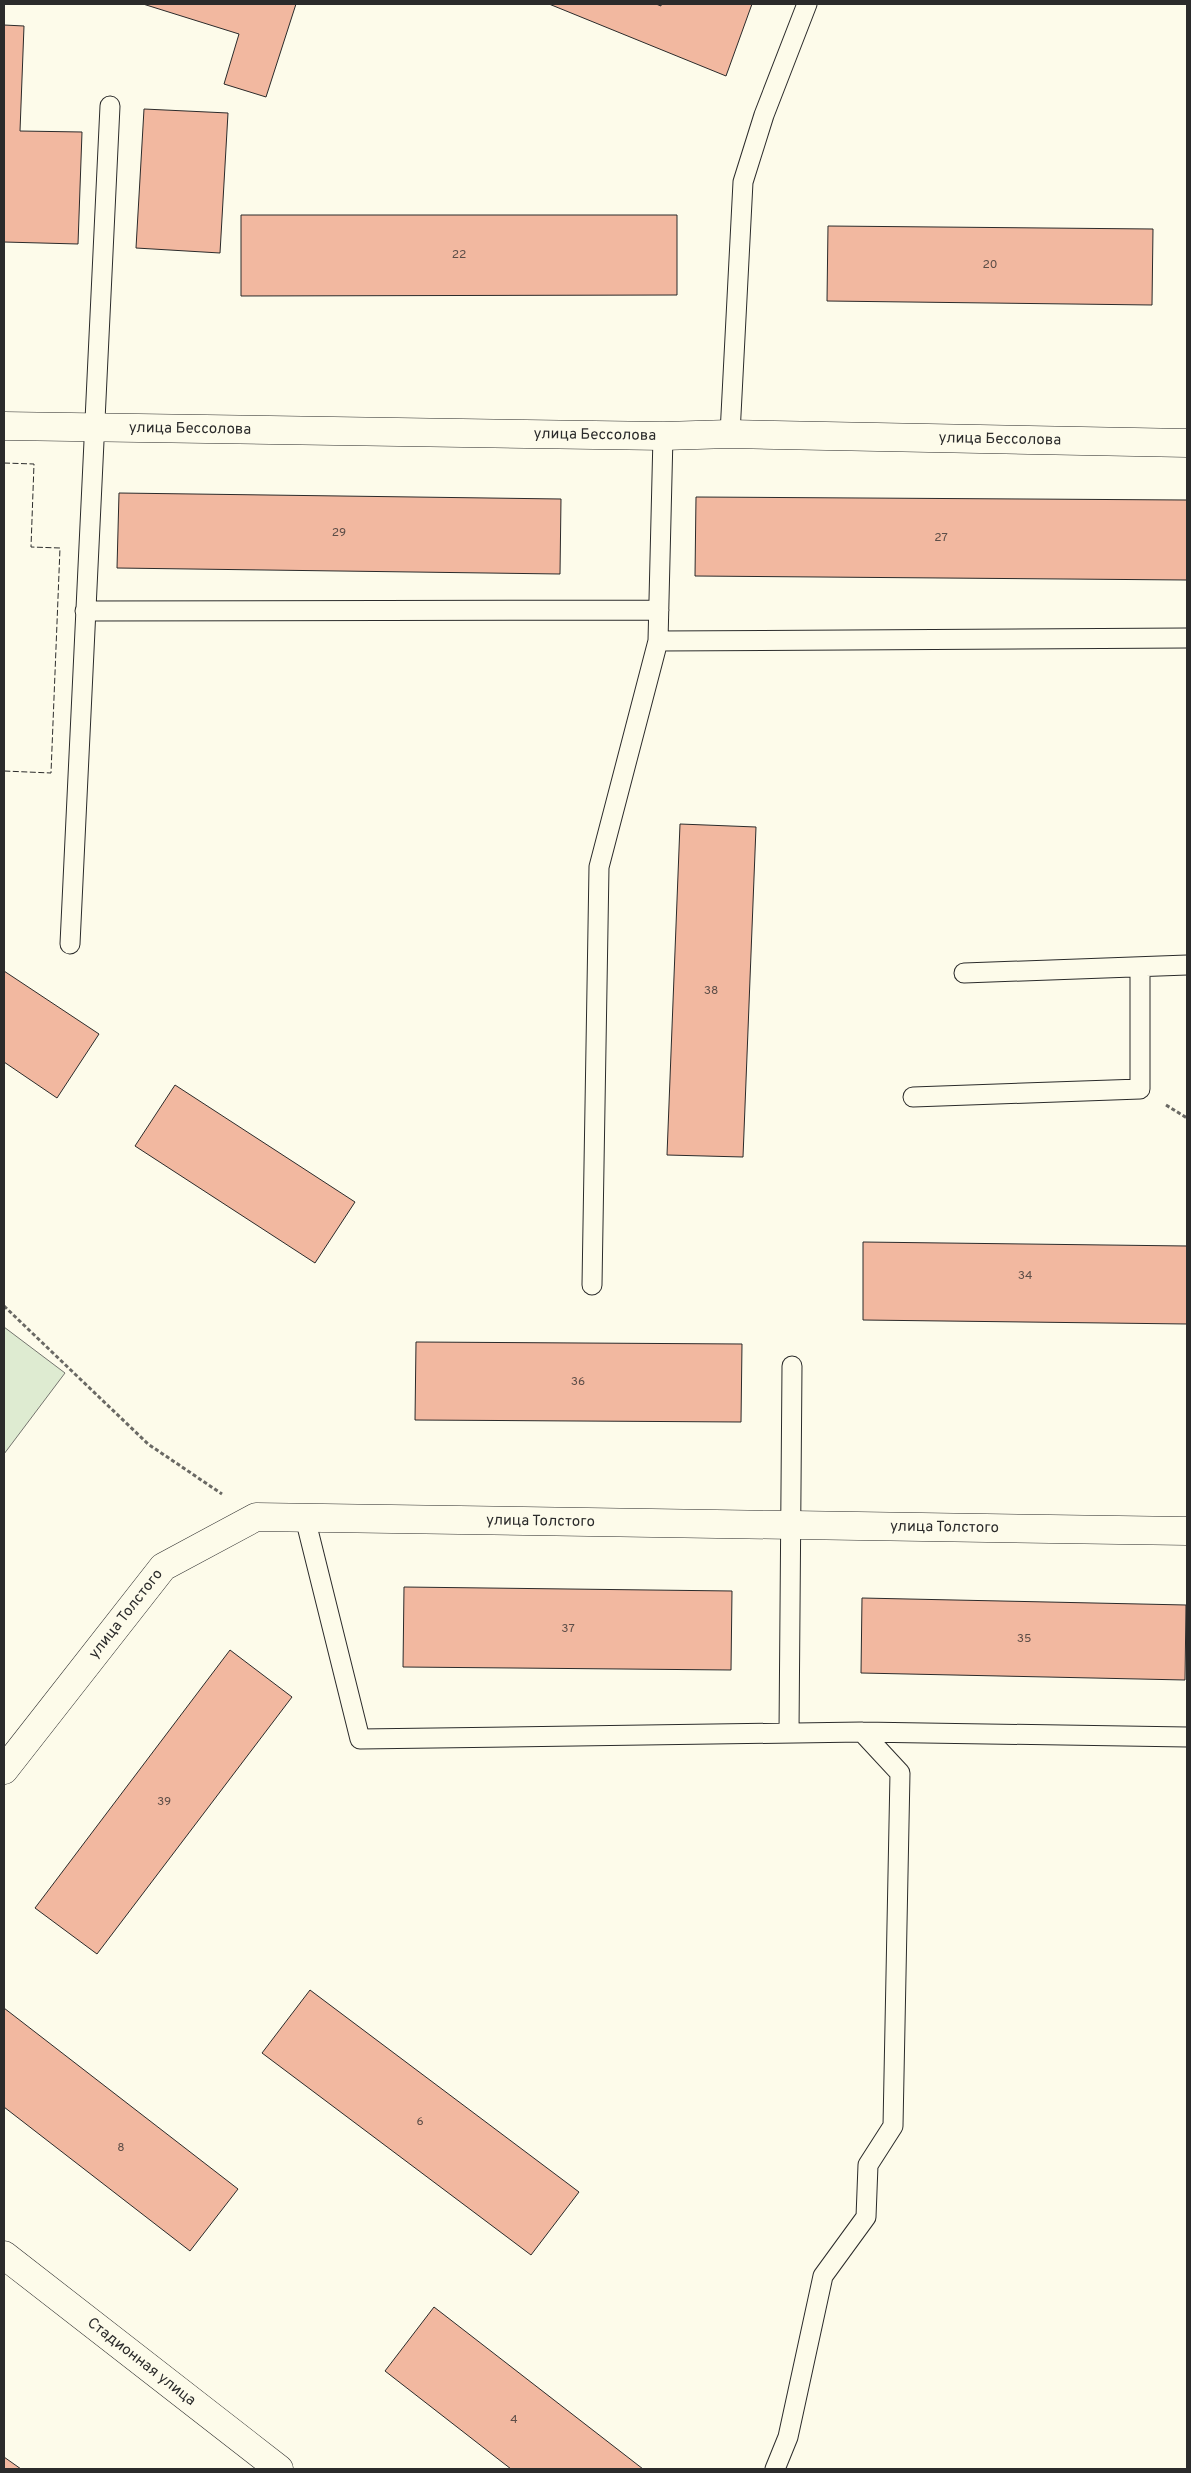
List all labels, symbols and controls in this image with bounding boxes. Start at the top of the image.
house number: 22 [452,247,466,263]
house number: 20 [982,257,998,273]
street label: улица Бессолова [129,418,251,439]
street label: улица Бессолова [534,425,656,445]
street label: улица Бессолова [938,429,1061,450]
house number: 29 [332,525,346,541]
house number: 27 [934,530,948,546]
house number: 38 [704,983,718,999]
house number: 34 [1018,1268,1032,1284]
house number: 36 [571,1374,585,1390]
street label: улица Толстого [486,1511,595,1532]
street label: улица Толстого [890,1517,999,1538]
street label: улица Толстого [85,1565,167,1663]
house number: 37 [561,1621,575,1637]
house number: 35 [1017,1631,1031,1647]
house number: 39 [157,1794,171,1810]
house number: 6 [416,2114,424,2130]
house number: 8 [117,2140,125,2156]
street label: Стадионная улица [83,2314,200,2410]
house number: 4 [510,2412,518,2428]

